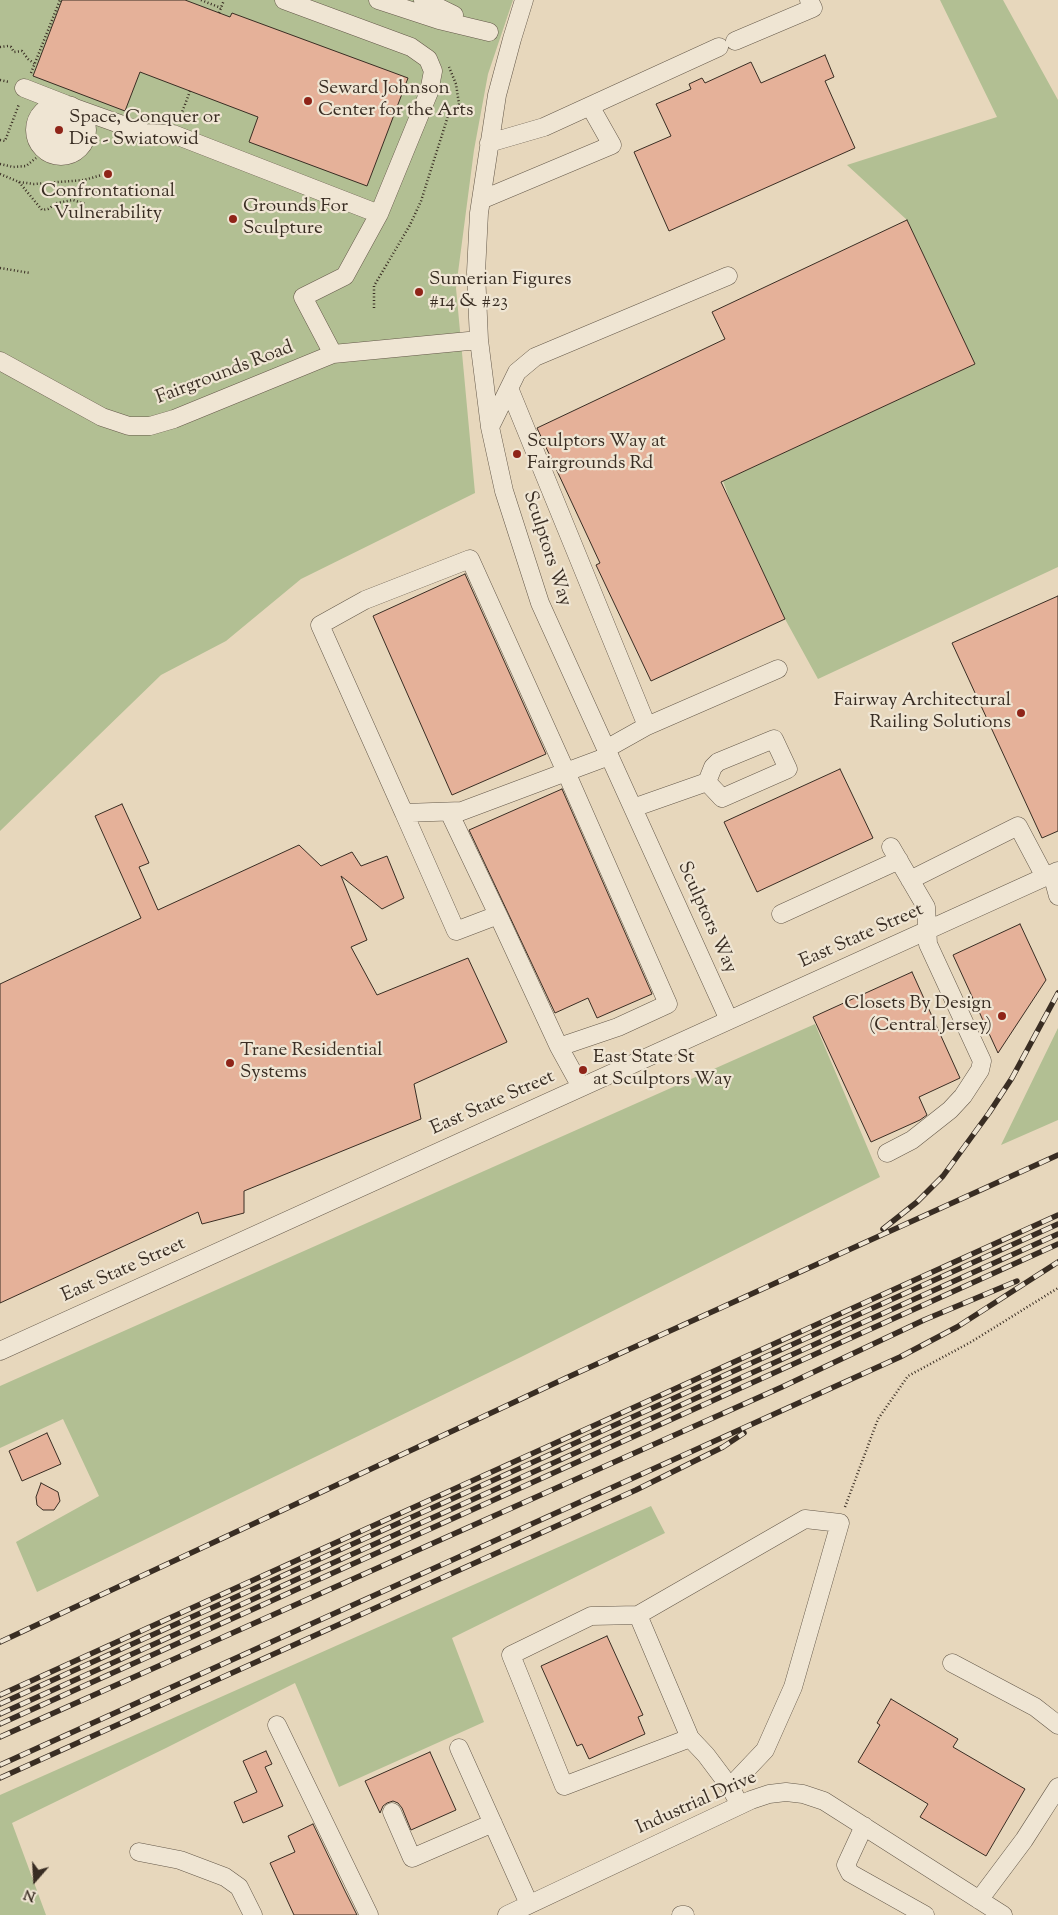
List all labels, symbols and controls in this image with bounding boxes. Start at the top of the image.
place label: Seward Johnson Center for the Arts [318,79,473,123]
marker: Seward Johnson Center for the Arts [302,95,314,107]
place label: Space, Conquer or Die - Swiatowid [69,108,220,152]
marker: Space, Conquer or Die - Swiatowid [53,124,65,136]
marker: Confrontational Vulnerability [102,168,114,180]
place label: Confrontational Vulnerability [41,182,175,226]
place label: Grounds For Sculpture [243,197,348,241]
marker: Grounds For Sculpture [227,213,239,225]
place label: Sumerian Figures #14 & #23 [429,270,571,314]
marker: Sumerian Figures #14 & #23 [413,286,425,298]
street label: Fairgrounds Road [153,337,297,411]
place label: Sculptors Way at Fairgrounds Rd [527,432,666,476]
marker: Sculptors Way at Fairgrounds Rd [511,448,523,460]
street label: Sculptors Way [517,488,575,610]
place label: Fairway Architectural Railing Solutions [834,691,1011,735]
marker: Fairway Architectural Railing Solutions [1015,707,1027,719]
street label: Sculptors Way [671,859,741,977]
street label: East State Street [797,900,927,974]
place label: Closets By Design (Central Jersey) [844,994,992,1038]
marker: Closets By Design (Central Jersey) [996,1010,1008,1022]
place label: Trane Residential Systems [240,1041,383,1085]
place label: East State St at Sculptors Way [593,1048,732,1092]
marker: Trane Residential Systems [224,1057,236,1069]
marker: East State St at Sculptors Way [577,1064,589,1076]
street label: East State Street [428,1067,558,1141]
street label: East State Street [59,1234,189,1308]
street label: Industrial Drive [633,1767,761,1841]
north arrow [10,1855,60,1905]
text: N [22,1883,39,1905]

